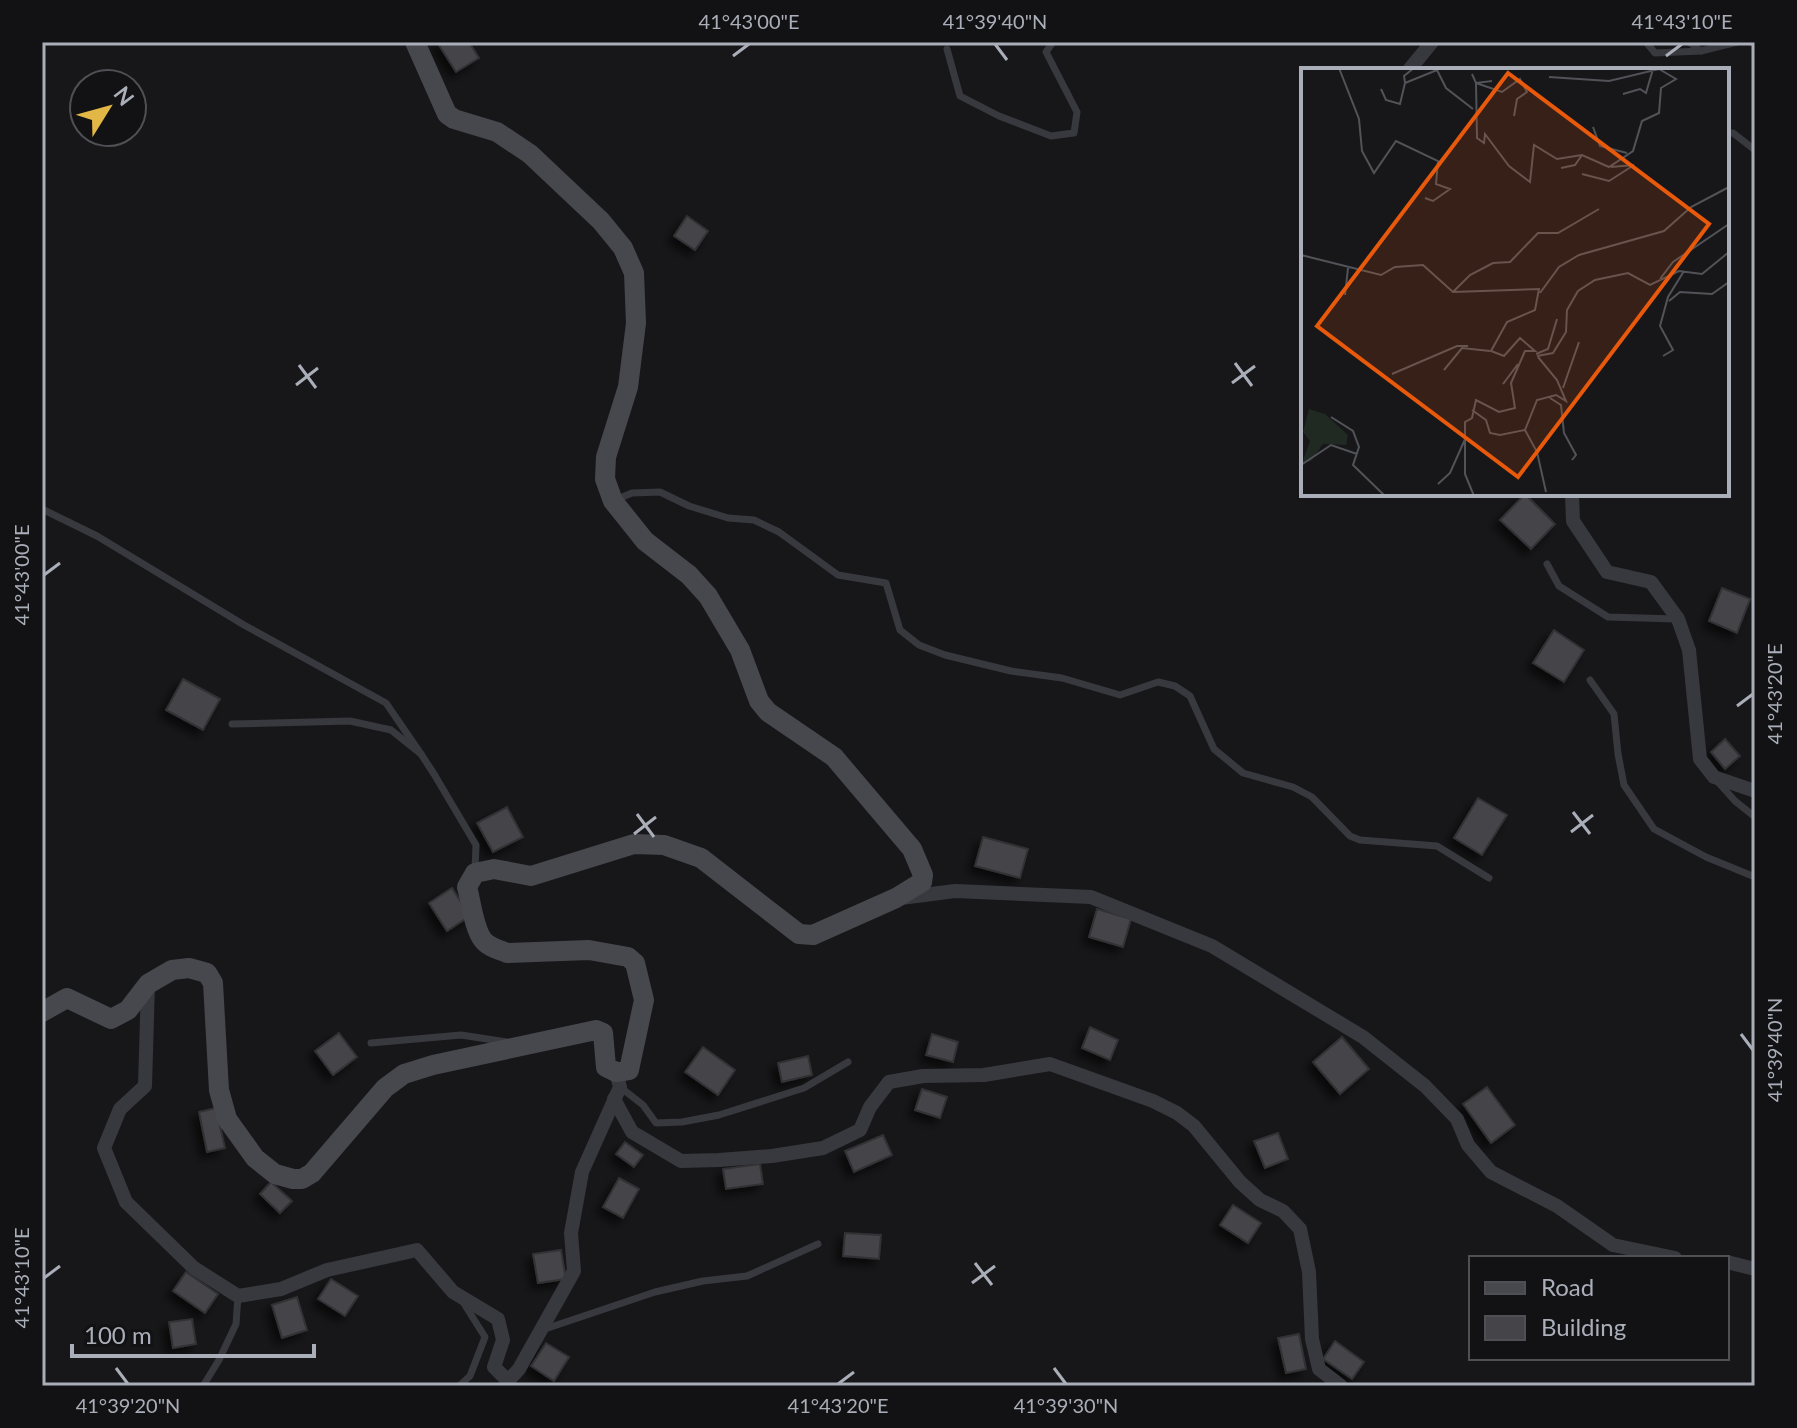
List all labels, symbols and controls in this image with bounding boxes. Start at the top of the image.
text: 41°43'00"E [699,9,799,33]
text: 41°39'40"N [943,9,1047,33]
text: 41°43'10"E [1632,9,1732,33]
north arrow [68,68,148,148]
inset map [1301,68,1729,496]
text: N [108,81,140,111]
text: 41°43'00"E [9,525,33,625]
text: 41°43'20"E [1762,644,1786,744]
text: 41°39'40"N [1762,998,1786,1102]
text: 41°43'10"E [9,1228,33,1328]
legend [1469,1256,1729,1360]
text: Road [1541,1272,1594,1301]
scale bar [72,1308,314,1358]
text: Building [1541,1312,1626,1341]
text: 100 m [84,1320,152,1349]
text: 41°39'20"N [76,1393,180,1417]
text: 41°43'20"E [788,1393,888,1417]
text: 41°39'30"N [1014,1393,1118,1417]

